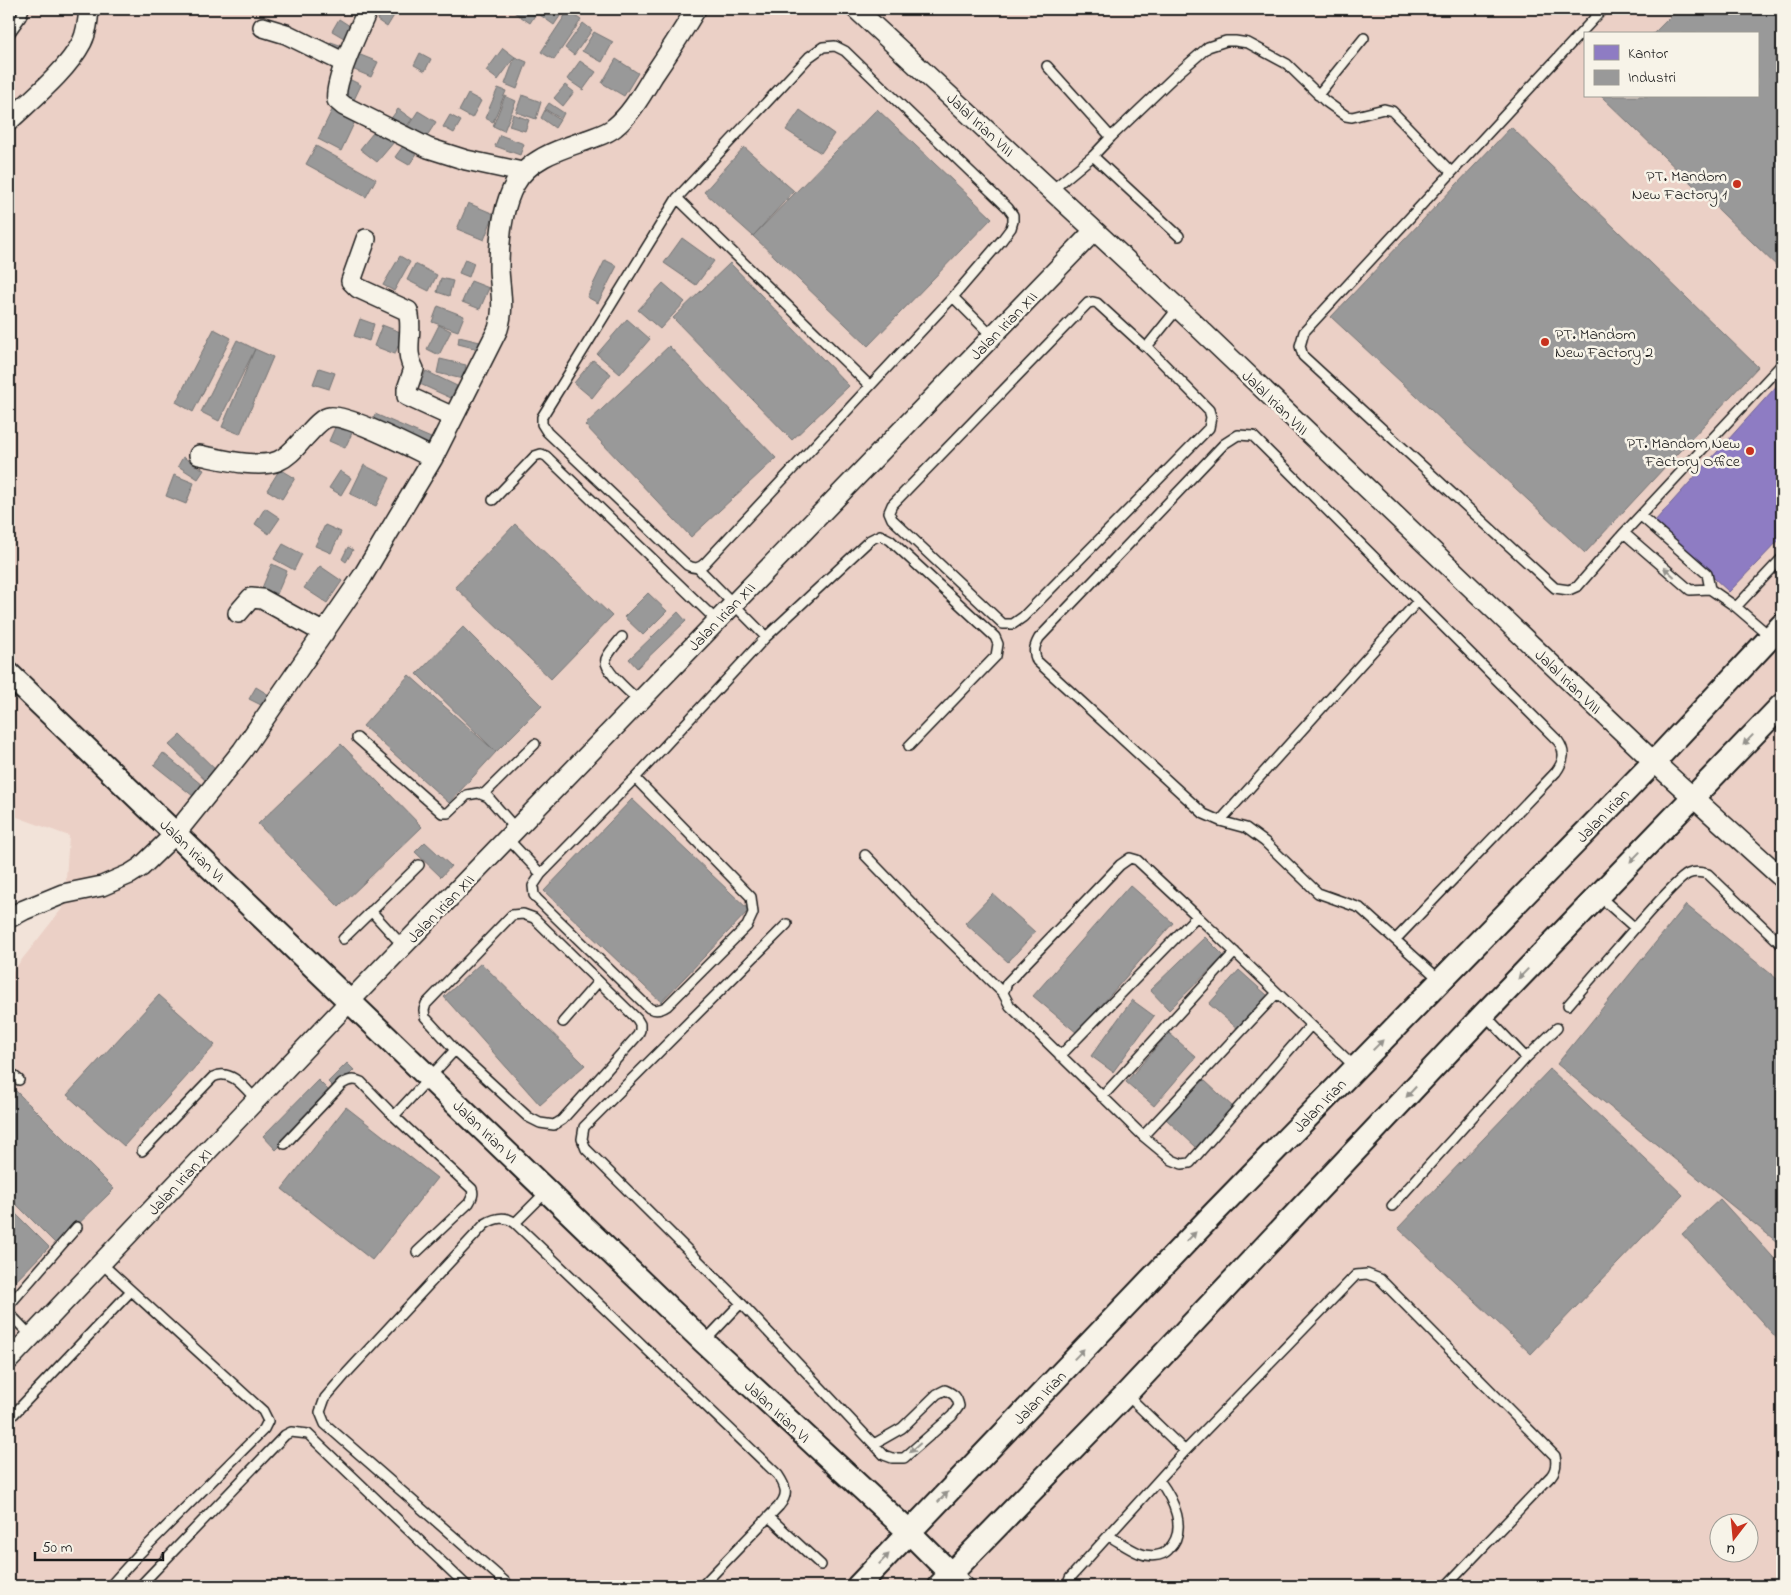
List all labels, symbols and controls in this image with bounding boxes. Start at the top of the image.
legend [1584,32,1758,98]
text: Kantor [1628,43,1669,65]
text: Industri [1628,67,1676,89]
street label: Jalal Irian VIII [940,88,1019,163]
place label: PT. Mandom New Factory 1 [1632,165,1727,207]
marker: PT. Mandom New Factory 1 [1731,178,1743,190]
street label: Jalan Irian XII [965,286,1044,367]
place label: PT. Mandom New Factory 2 [1555,323,1653,365]
marker: PT. Mandom New Factory 2 [1539,336,1551,348]
street label: Jalal Irian VIII [1236,365,1314,442]
place label: PT. Mandom New Factory Office [1627,432,1741,474]
marker: PT. Mandom New Factory Office [1744,445,1756,457]
one-way arrow [1662,566,1675,577]
street label: Jalan Irian XII [683,577,762,658]
street label: Jalal Irian VIII [1529,644,1607,721]
one-way arrow [1742,734,1754,746]
street label: Jalan Irian [1571,784,1636,849]
street label: Jalan Irian VI [153,814,230,889]
one-way arrow [1630,851,1642,863]
street label: Jalan Irian XII [402,869,481,950]
one-way arrow [1517,968,1529,980]
one-way arrow [1372,1039,1384,1051]
street label: Jalan Irian [1288,1074,1353,1139]
one-way arrow [1405,1085,1417,1097]
street label: Jalan Irian VI [446,1095,523,1170]
street label: Jalan Irian XI [143,1143,218,1222]
one-way arrow [1185,1231,1197,1243]
one-way arrow [1073,1349,1085,1361]
street label: Jalan Irian [1008,1366,1073,1431]
street label: Jalan Irian VI [738,1375,815,1450]
one-way arrow [909,1442,922,1453]
one-way arrow [937,1491,949,1503]
north arrow [1708,1512,1758,1562]
scale bar [35,1530,162,1562]
text: 50 m [42,1537,73,1559]
text: U [1724,1538,1738,1560]
one-way arrow [877,1554,889,1566]

